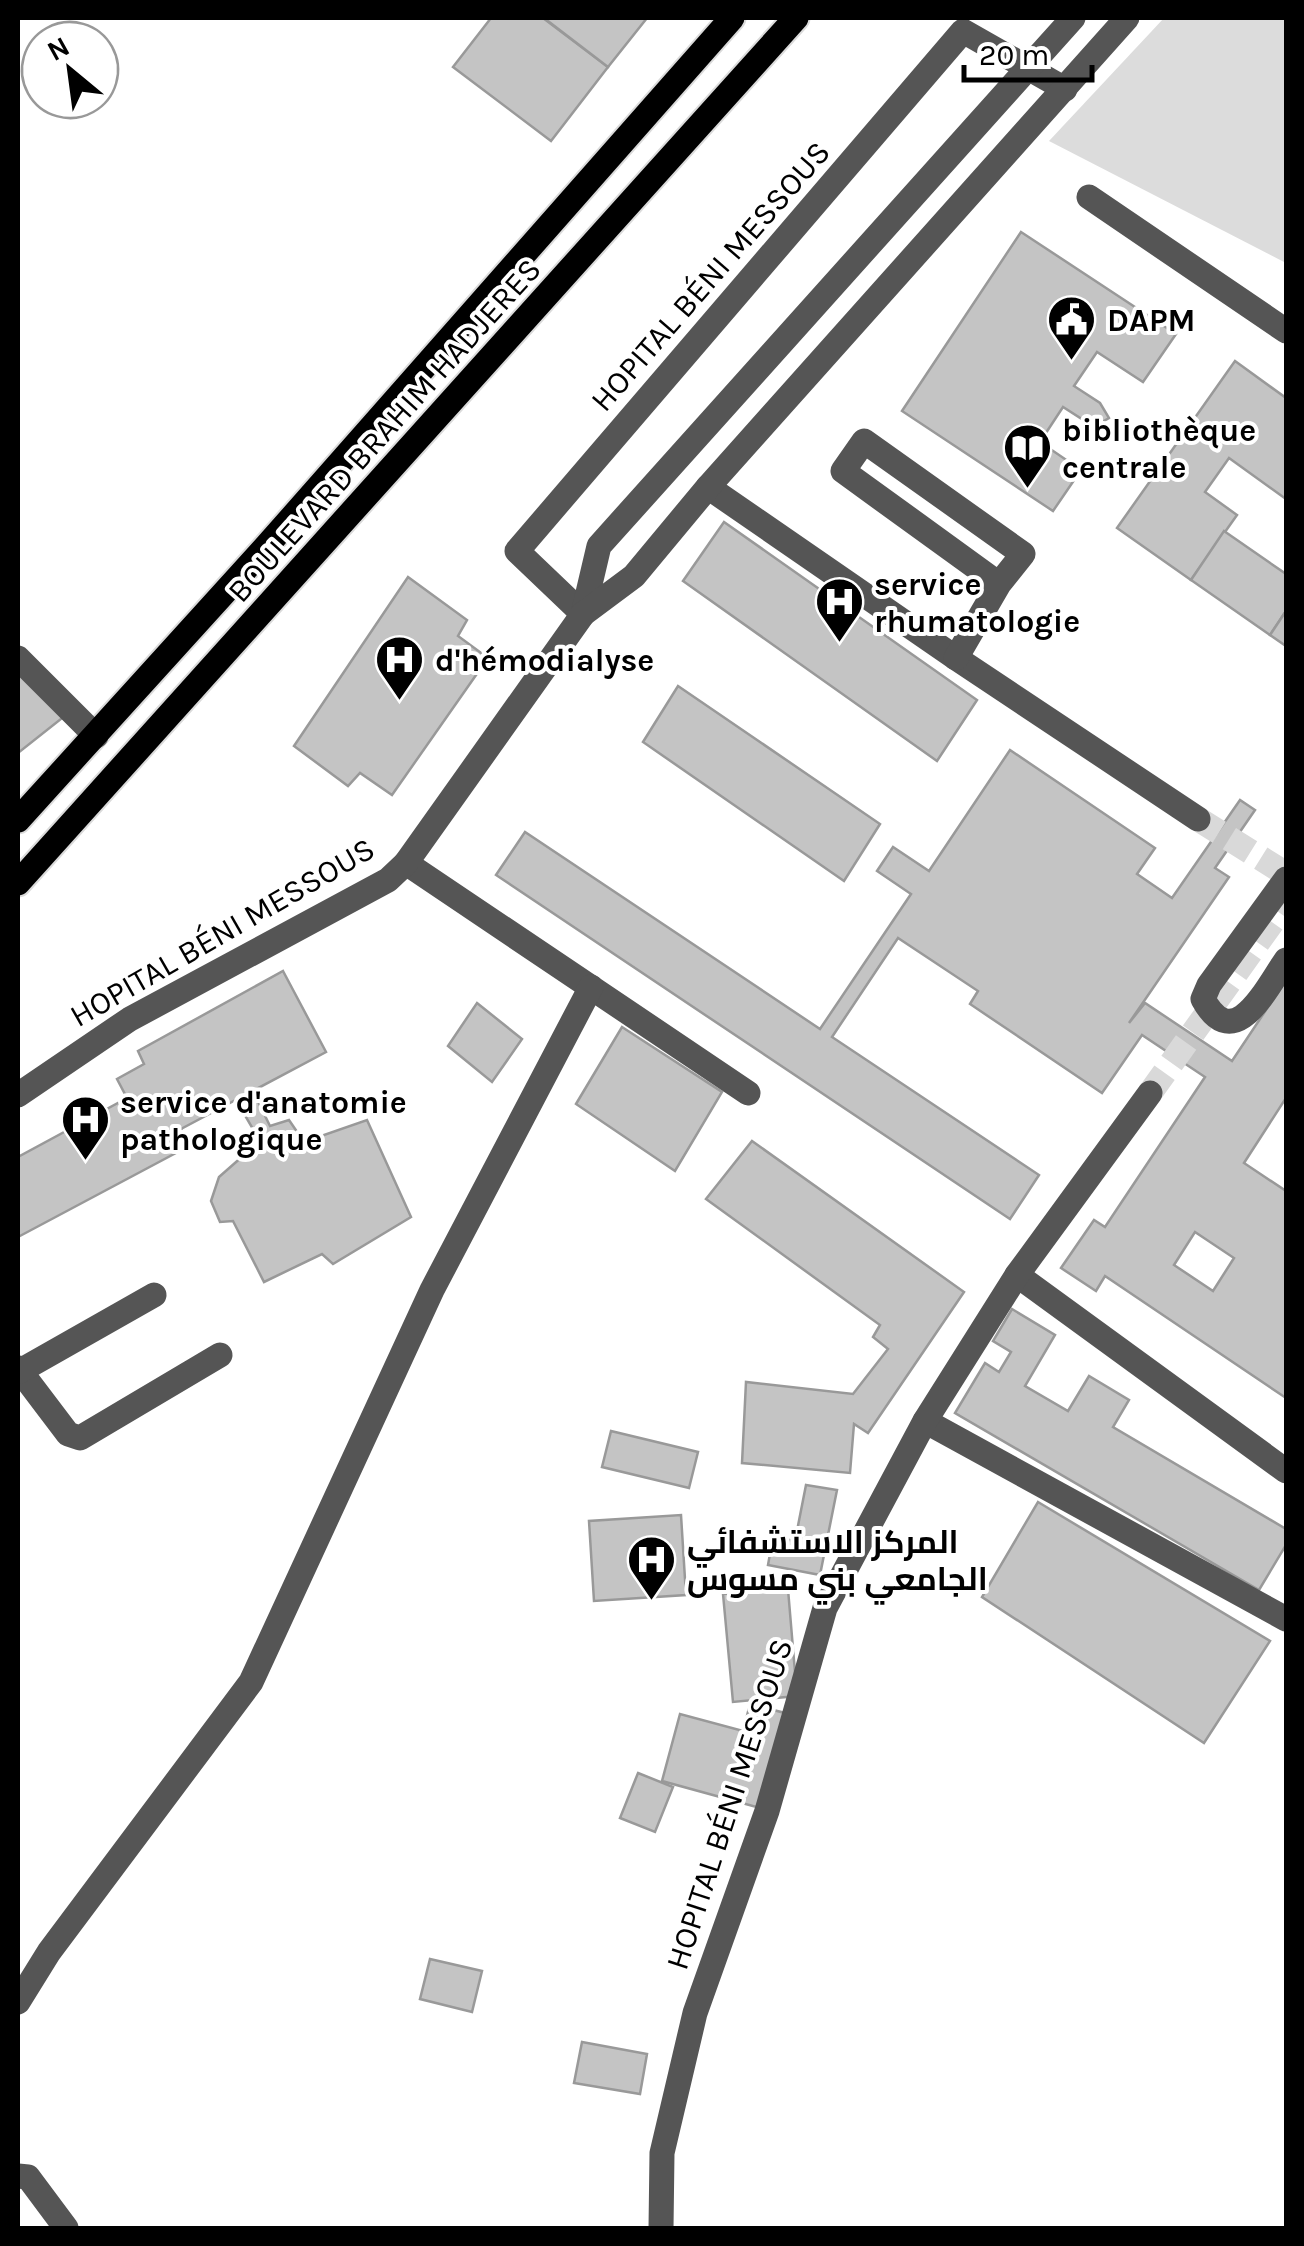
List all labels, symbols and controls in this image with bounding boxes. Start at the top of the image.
north arrow [20,20,120,120]
scale bar [964,20,1092,82]
text: N [41,29,75,68]
text: 20 m [979,37,1049,73]
street label: HOPITAL BÉNI MESSOUS [582,133,838,419]
street label: BOULEVARD BRAHIM HADJERES [220,251,549,610]
public building icon: DAPM [1046,294,1098,362]
place label: DAPM [1107,302,1196,339]
place label: bibliothèque centrale [1062,412,1256,486]
library icon: bibliothèque centrale [1001,422,1053,490]
place label: service rhumatologie [874,566,1080,640]
hospital icon: service rhumatologie [813,576,865,644]
hospital icon: d'hémodialyse [374,634,426,702]
place label: d'hémodialyse [435,642,654,679]
street label: HOPITAL BÉNI MESSOUS [62,828,381,1035]
place label: service d'anatomie pathologique [120,1084,407,1158]
hospital icon: service d'anatomie pathologique [59,1094,111,1162]
place label: المركز الاستشفائي الجامعي بني مسوس [687,1524,988,1605]
hospital icon: المركز الاستشفائي الجامعي بني مسوس [626,1534,678,1602]
street label: HOPITAL BÉNI MESSOUS [657,1634,800,1974]

